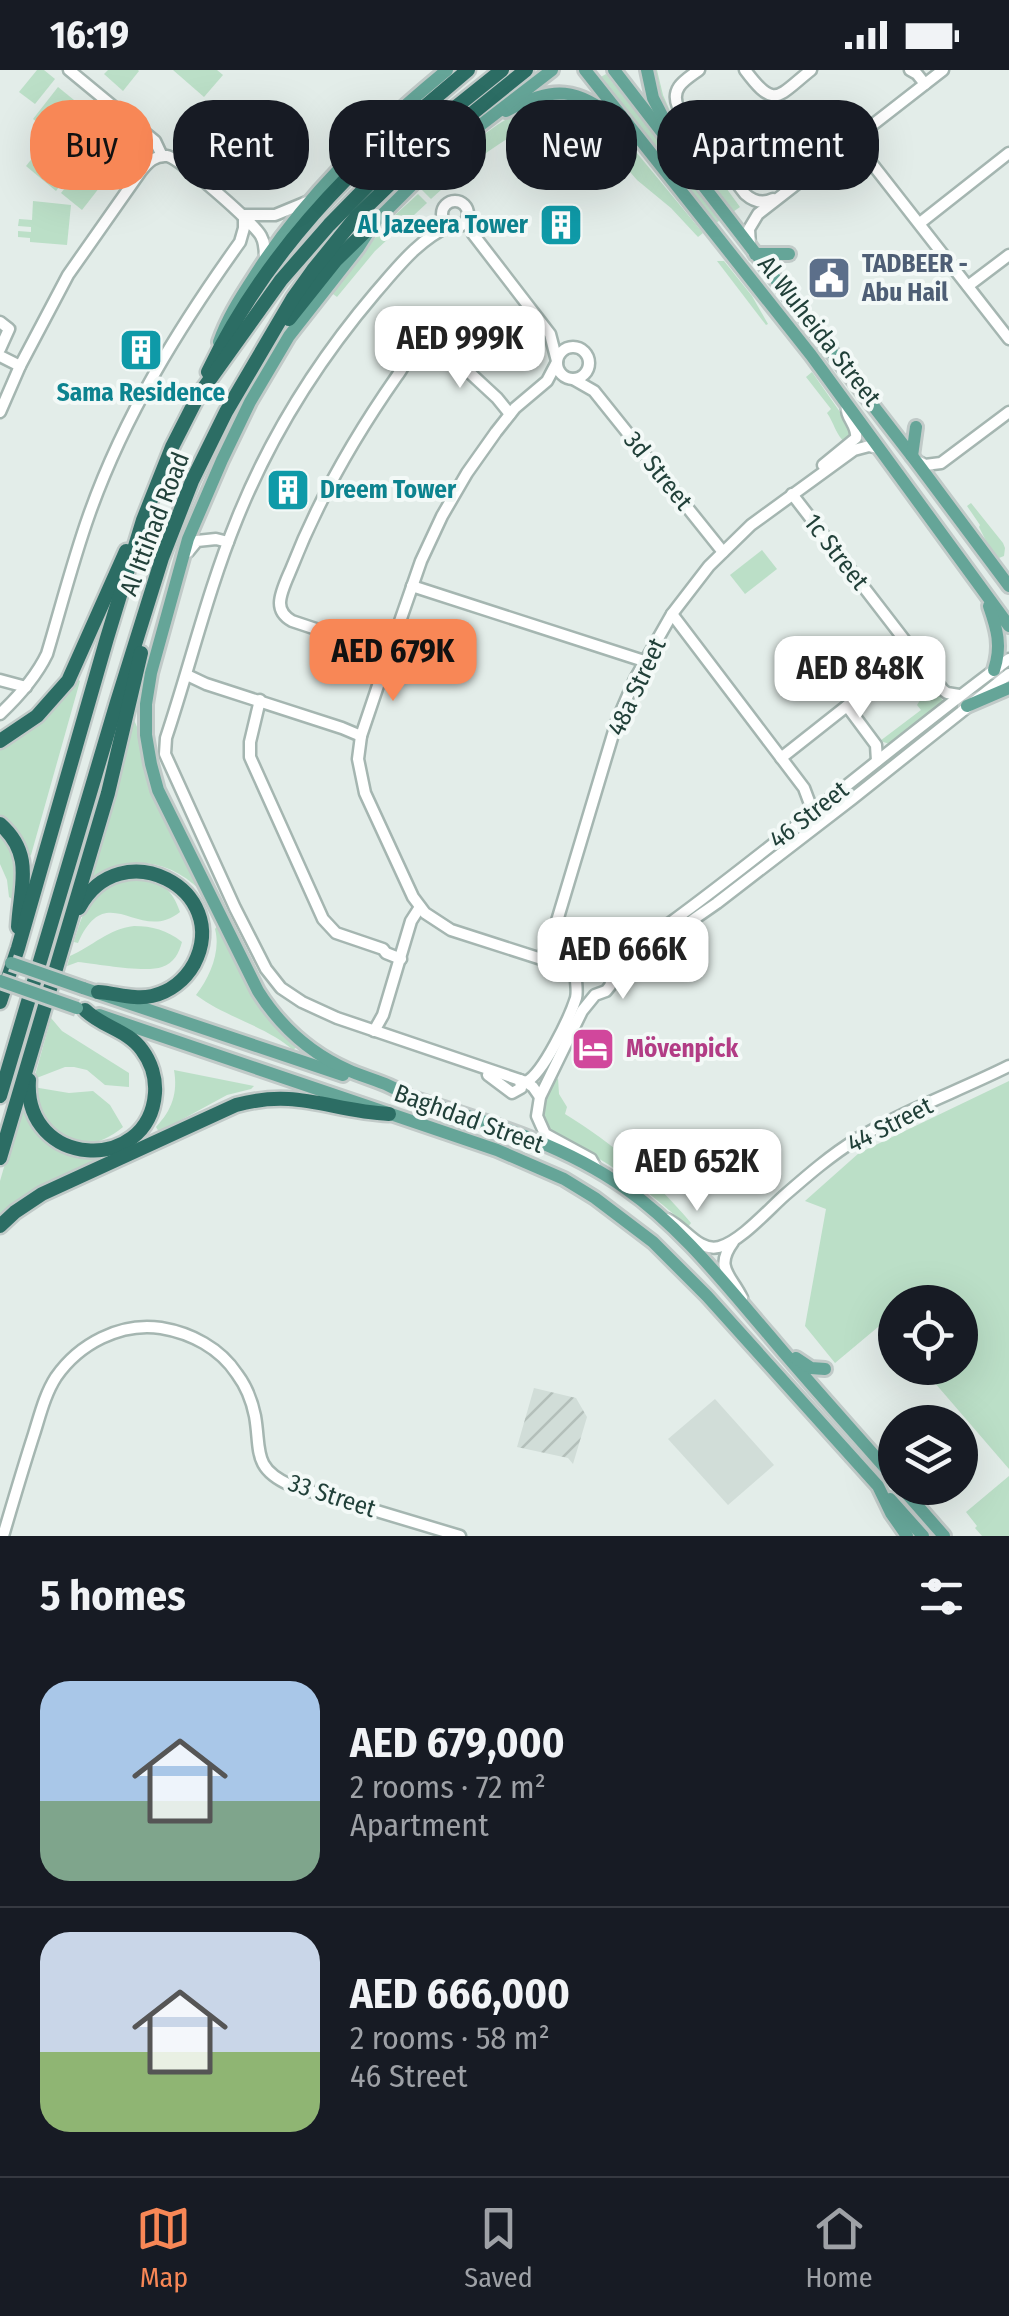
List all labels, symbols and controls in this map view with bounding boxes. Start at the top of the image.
text: 16:19 [50,12,129,58]
chip: Buy [30,100,153,190]
chip: Rent [173,100,309,190]
chip: Filters [329,100,486,190]
chip: New [506,100,637,190]
chip: Apartment [657,100,879,190]
building icon: Al Jazeera Tower [538,202,584,248]
place label: Al Jazeera Tower [357,210,529,240]
place label: TADBEER - Abu Hail [861,249,968,308]
street label: Al Wuheida Street [751,250,887,413]
public building icon: TADBEER - Abu Hail [806,255,852,301]
pin: AED 999K [357,306,563,391]
text: AED 999K [397,319,523,357]
building icon: Sama Residence [118,327,164,373]
place label: Sama Residence [57,378,225,408]
street label: 3d Street [617,426,699,517]
street label: Al Ittihad Road [114,448,196,600]
building icon: Dreem Tower [265,467,311,513]
place label: Dreem Tower [320,475,457,505]
street label: 1c Street [797,508,875,596]
pin: AED 679K [290,619,496,704]
text: AED 679K [332,632,454,670]
street label: 48a Street [601,633,673,741]
pin: AED 848K [757,636,963,721]
text: AED 848K [796,649,924,687]
street label: 46 Street [764,774,855,855]
pin: AED 666K [520,917,726,1002]
text: AED 666K [559,930,687,968]
hotel icon: Mövenpick [570,1026,616,1072]
place label: Mövenpick [626,1034,738,1064]
street label: Baghdad Street [390,1078,549,1160]
street label: 44 Street [842,1090,938,1159]
pin: AED 652K [594,1129,800,1214]
text: AED 652K [635,1142,759,1180]
map controls [878,1285,978,1505]
button: locate [878,1285,978,1385]
button: layers [878,1405,978,1505]
street label: 33 Street [285,1468,380,1524]
icon: filters [914,1569,969,1624]
text: 5 homes [40,1571,186,1621]
text: AED 679,000 [350,1718,565,1768]
icon: home [120,1721,240,1841]
text: 2 rooms · 72 m² [350,1768,546,1806]
text: Apartment [350,1806,489,1844]
text: AED 666,000 [350,1969,570,2019]
icon: home [120,1972,240,2092]
text: 2 rooms · 58 m² [350,2019,550,2057]
text: 46 Street [350,2057,468,2095]
tab: Map [136,2201,191,2294]
tab: Saved [464,2201,533,2294]
tab: Home [806,2201,873,2294]

